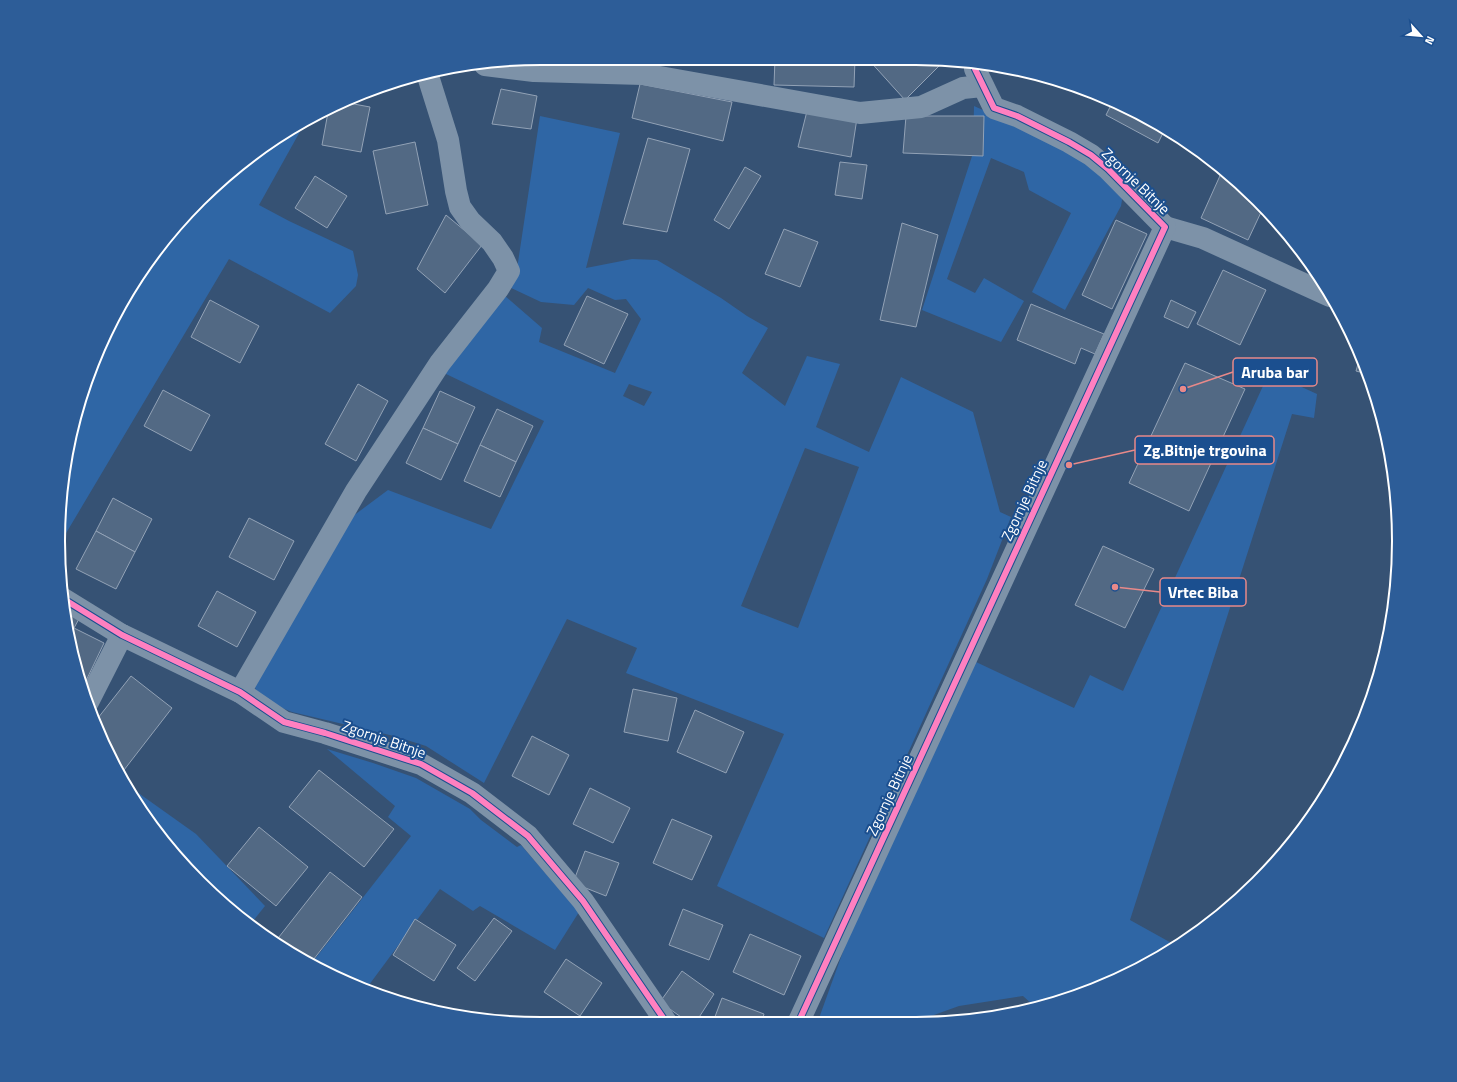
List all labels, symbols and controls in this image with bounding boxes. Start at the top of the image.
north arrow [1401,16,1441,56]
text: N [1421,34,1439,48]
street label: Zgornje Bitnje [1097,142,1175,220]
callout: Aruba bar [1233,358,1317,386]
text: Aruba bar [1241,360,1309,384]
callout: Zg.Bitnje trgovina [1135,436,1274,464]
text: Zg.Bitnje trgovina [1143,438,1267,462]
street label: Zgornje Bitnje [995,455,1053,545]
callout: Vrtec Biba [1160,578,1246,606]
text: Vrtec Biba [1168,580,1238,604]
street label: Zgornje Bitnje [339,714,429,764]
street label: Zgornje Bitnje [860,750,918,840]

